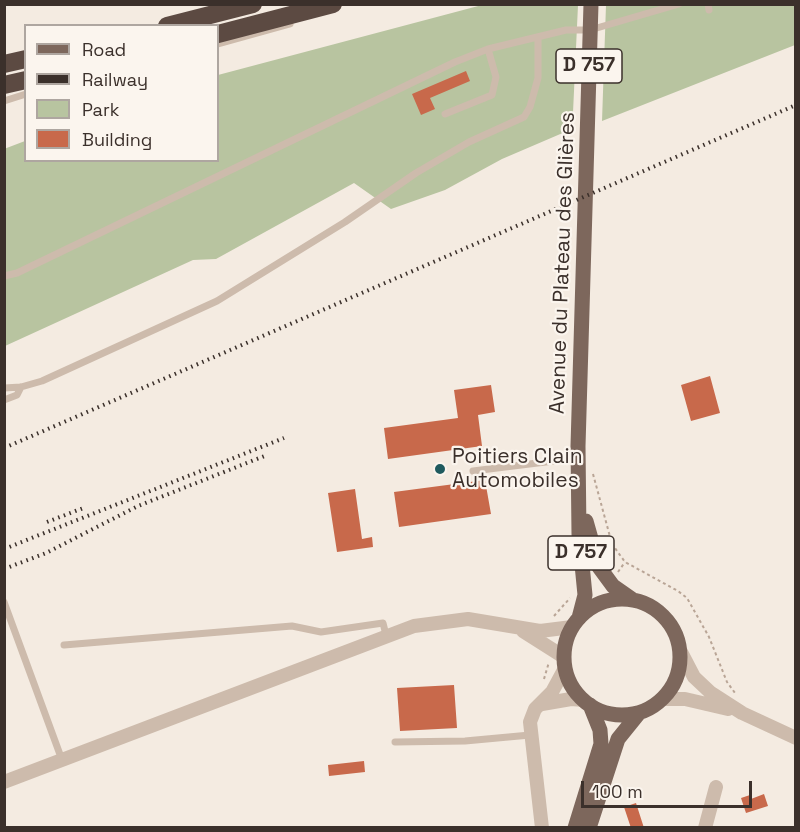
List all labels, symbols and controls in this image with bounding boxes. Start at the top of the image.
legend [24,24,219,162]
text: Road [82,38,126,61]
road number: D 757 [556,49,622,83]
text: Railway [82,68,148,91]
text: Park [82,98,119,121]
street label: Avenue du Plateau des Glières [545,111,581,415]
text: Building [82,128,152,151]
place label: Poitiers Clain Automobiles [452,444,583,494]
marker: Poitiers Clain Automobiles [433,462,447,476]
road number: D 757 [548,536,614,570]
scale bar [584,769,755,807]
text: 100 m [592,780,643,803]

